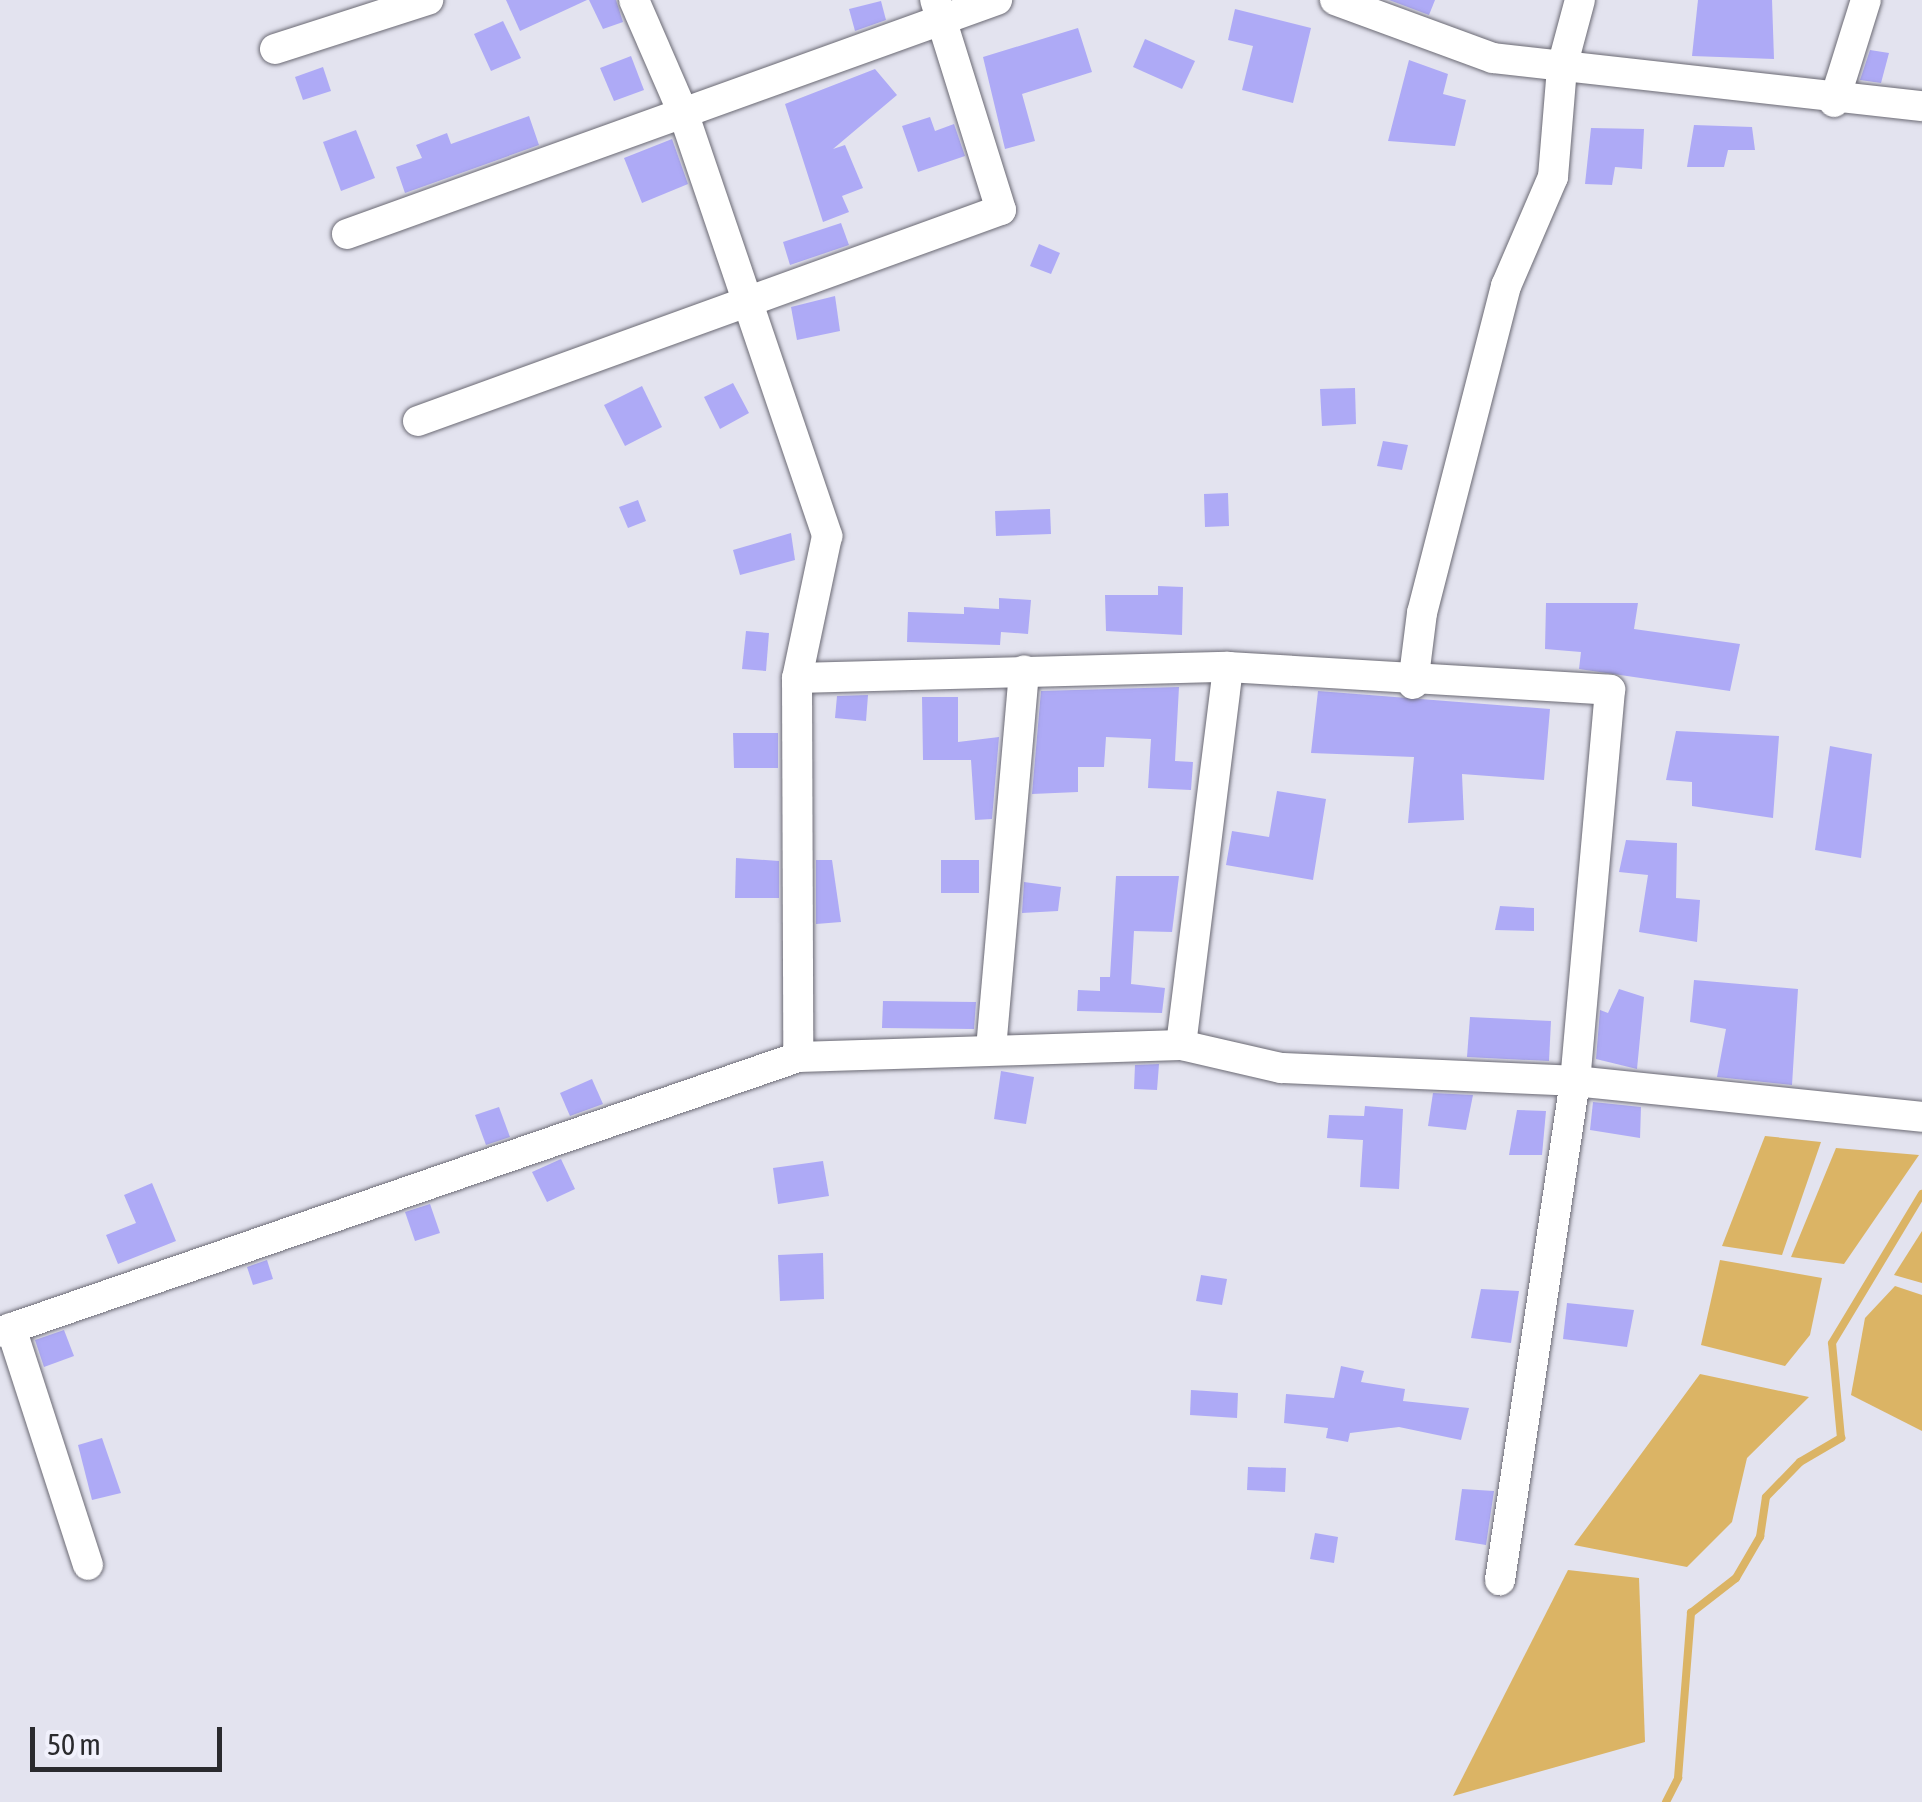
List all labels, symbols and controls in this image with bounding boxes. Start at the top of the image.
scale bar [35,1707,228,1769]
text: 50 m [47,1727,101,1761]

